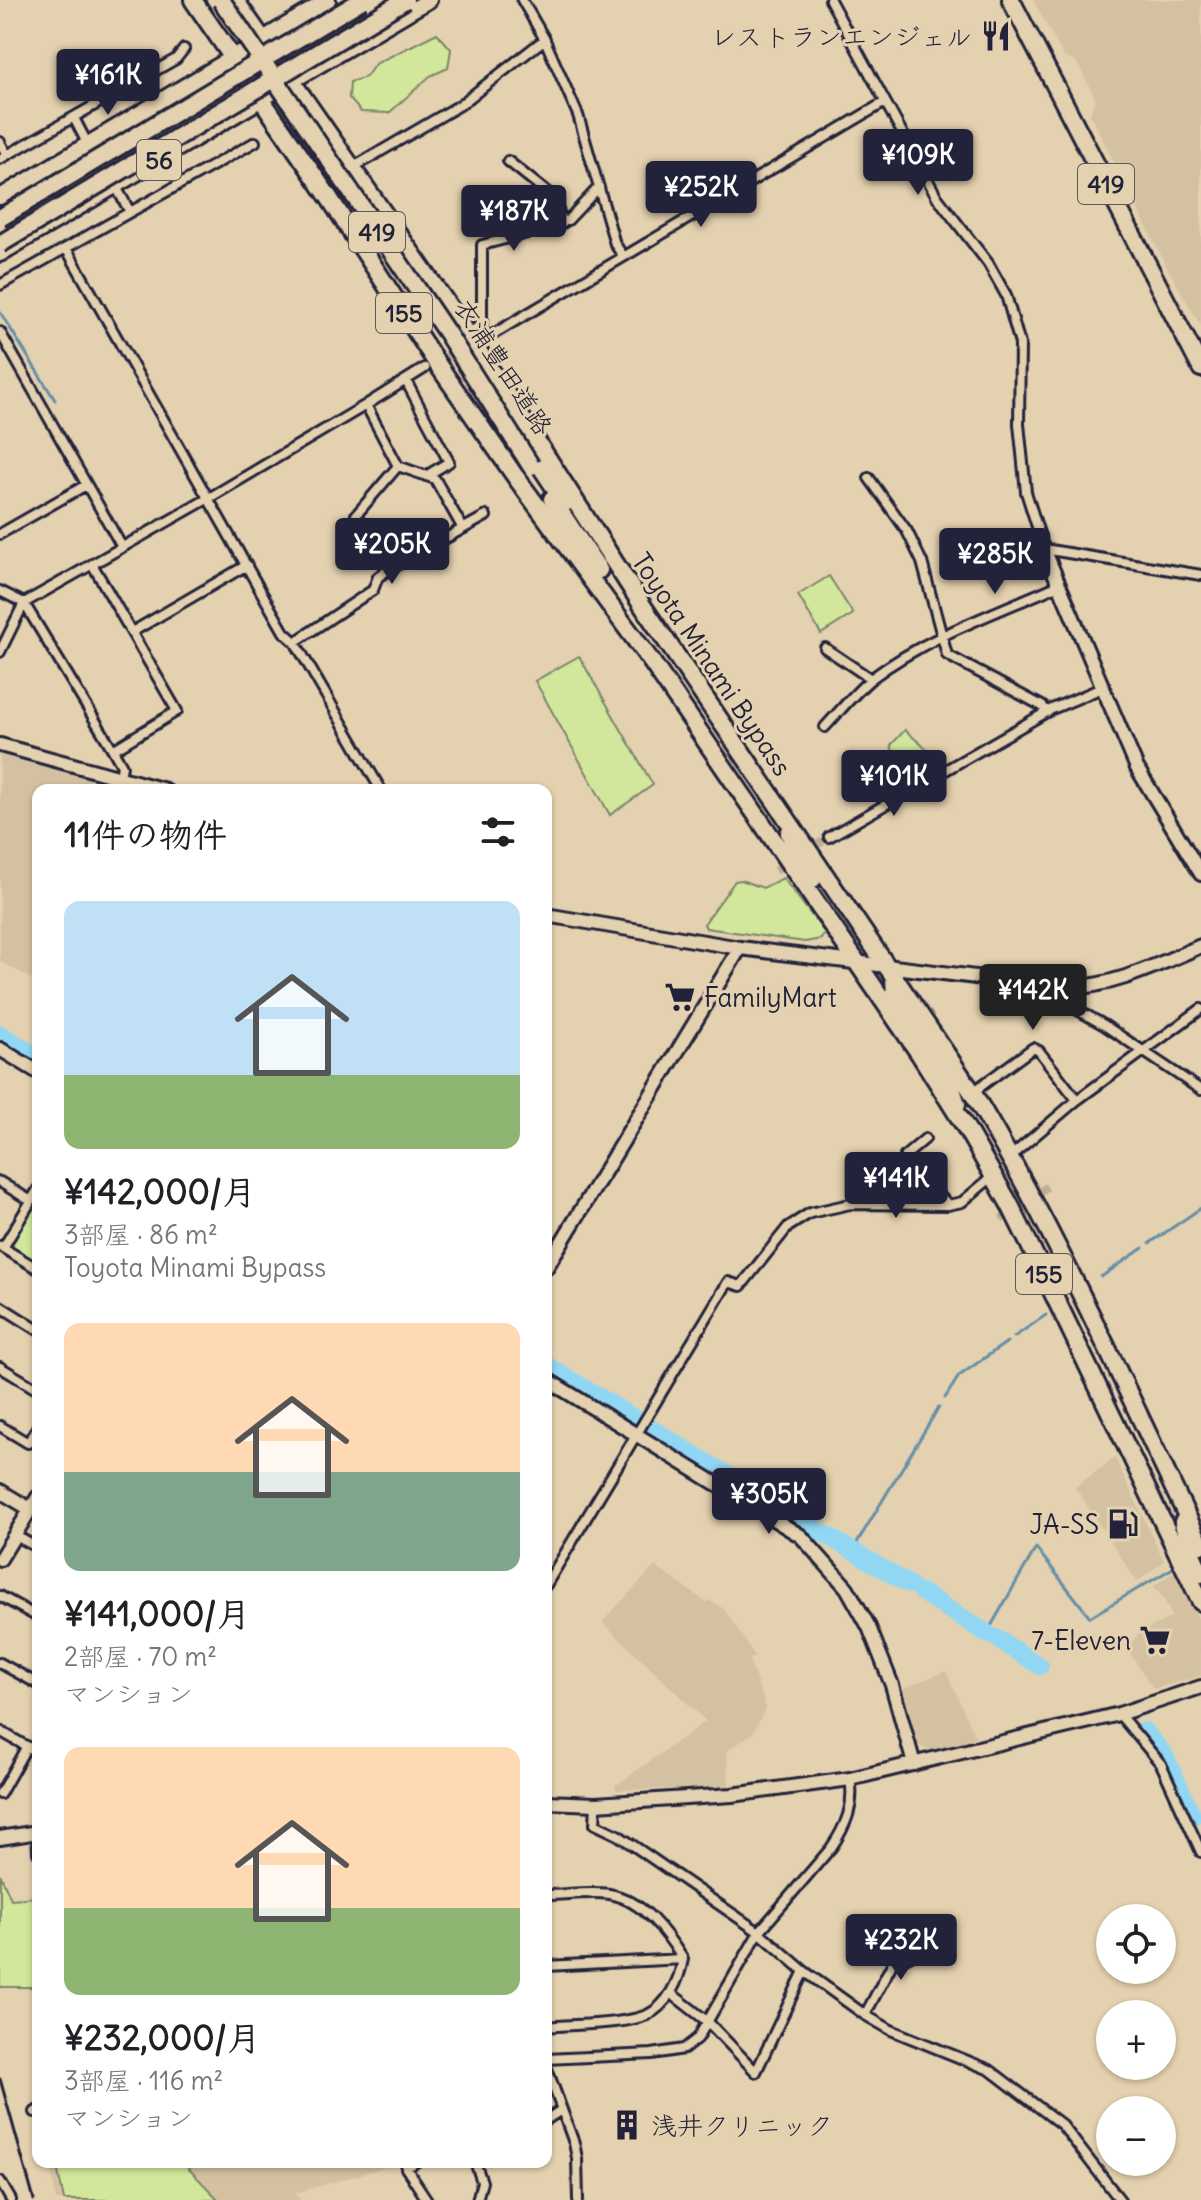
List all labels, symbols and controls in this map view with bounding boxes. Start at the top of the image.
restaurant icon: レストランエンジェル [979,19,1013,53]
place label: レストランエンジェル [710,20,972,53]
pin: ¥161K [52,49,164,117]
text: ¥161K [75,58,141,91]
pin: ¥109K [862,129,974,197]
text: ¥109K [881,138,955,171]
road number: 56 [137,140,181,180]
pin: ¥252K [645,161,757,229]
road number: 419 [1078,164,1134,204]
text: ¥252K [664,170,738,203]
pin: ¥187K [458,185,570,253]
text: ¥187K [479,194,549,227]
road number: 419 [349,212,405,252]
road number: 155 [376,293,432,333]
street label: 衣浦豊田道路 [448,293,560,441]
pin: ¥205K [336,518,448,586]
text: ¥205K [353,527,431,560]
pin: ¥285K [939,528,1051,596]
text: ¥285K [957,537,1033,570]
street label: Toyota Minami Bypass [625,546,799,782]
pin: ¥101K [838,750,950,818]
text: ¥101K [859,759,929,792]
icon: filters [476,810,520,854]
text: 11件の物件 [64,813,227,856]
icon: home [220,953,364,1097]
pin: ¥142K [977,964,1089,1032]
text: ¥142K [998,973,1068,1006]
supermarket icon: FamilyMart [663,980,697,1014]
place label: FamilyMart [704,981,837,1014]
pin: ¥141K [840,1152,952,1220]
text: ¥141K [863,1161,929,1194]
text: ¥142,000/月 [64,1170,256,1213]
text: 3部屋 · 86 m² [64,1218,218,1251]
text: Toyota Minami Bypass [64,1251,326,1284]
road number: 155 [1016,1254,1072,1294]
icon: home [220,1375,364,1519]
pin: ¥305K [713,1468,825,1536]
text: ¥305K [730,1477,808,1510]
fuel station icon: JA-SS [1106,1507,1140,1541]
place label: JA-SS [1030,1508,1099,1541]
text: ¥141,000/月 [64,1592,250,1635]
supermarket icon: 7-Eleven [1138,1623,1172,1657]
place label: 7-Eleven [1031,1624,1131,1657]
text: 2部屋 · 70 m² [64,1640,217,1673]
text: マンション [64,1677,193,1710]
icon: home [220,1799,364,1943]
map controls [1096,1904,1176,2176]
button: locate [1096,1904,1176,1984]
pin: ¥232K [845,1914,957,1982]
text: ¥232K [864,1923,938,1956]
button: + [1096,2000,1176,2080]
text: ¥232,000/月 [64,2016,261,2059]
text: 3部屋 · 116 m² [64,2064,223,2097]
button: − [1096,2096,1176,2176]
text: マンション [64,2101,193,2134]
building icon: 浅井クリニック [610,2108,644,2142]
place label: 浅井クリニック [651,2109,833,2142]

